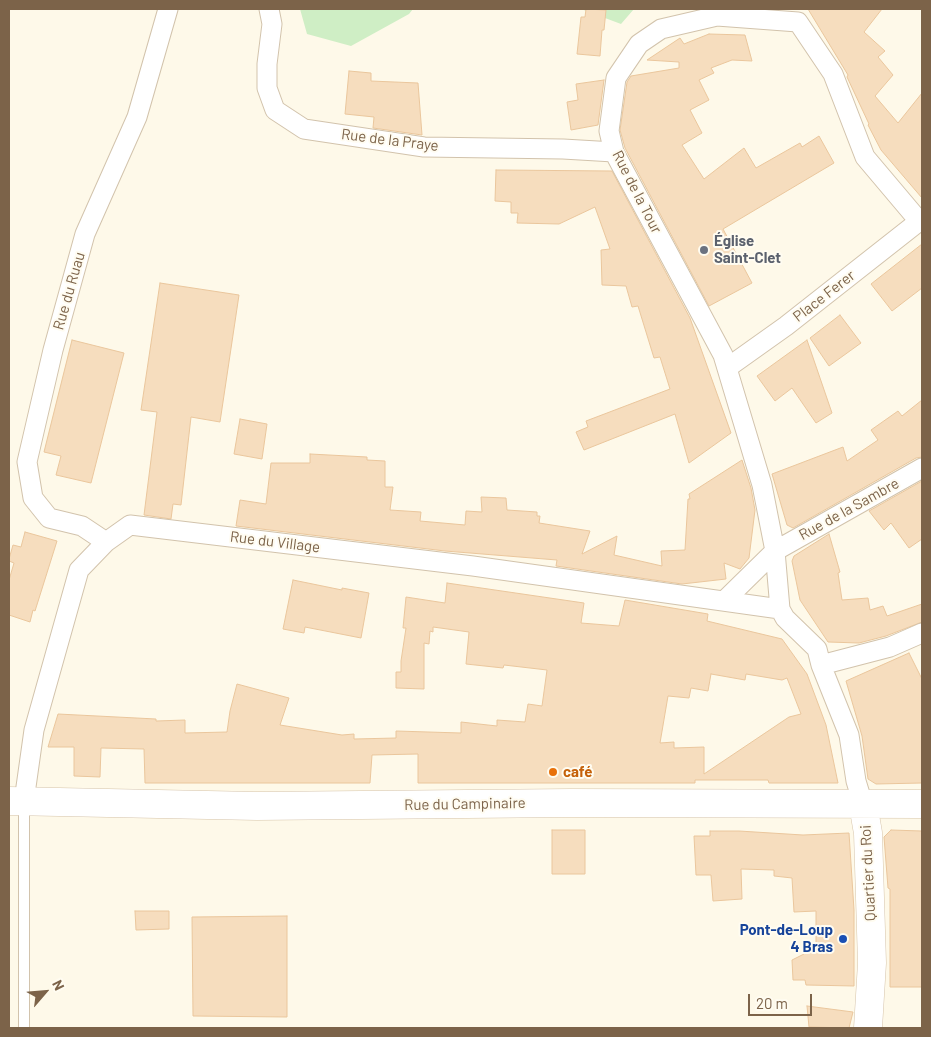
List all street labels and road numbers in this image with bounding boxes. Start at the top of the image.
street label: Rue de la Praye [340,125,440,155]
street label: Rue de la Tour [608,148,666,236]
street label: Rue du Ruau [49,250,89,332]
street label: Place Ferer [789,266,859,326]
street label: Rue de la Sambre [796,474,902,544]
street label: Rue du Village [229,528,321,556]
street label: Rue du Campinaire [404,794,526,814]
street label: Quartier du Roi [856,825,880,921]

